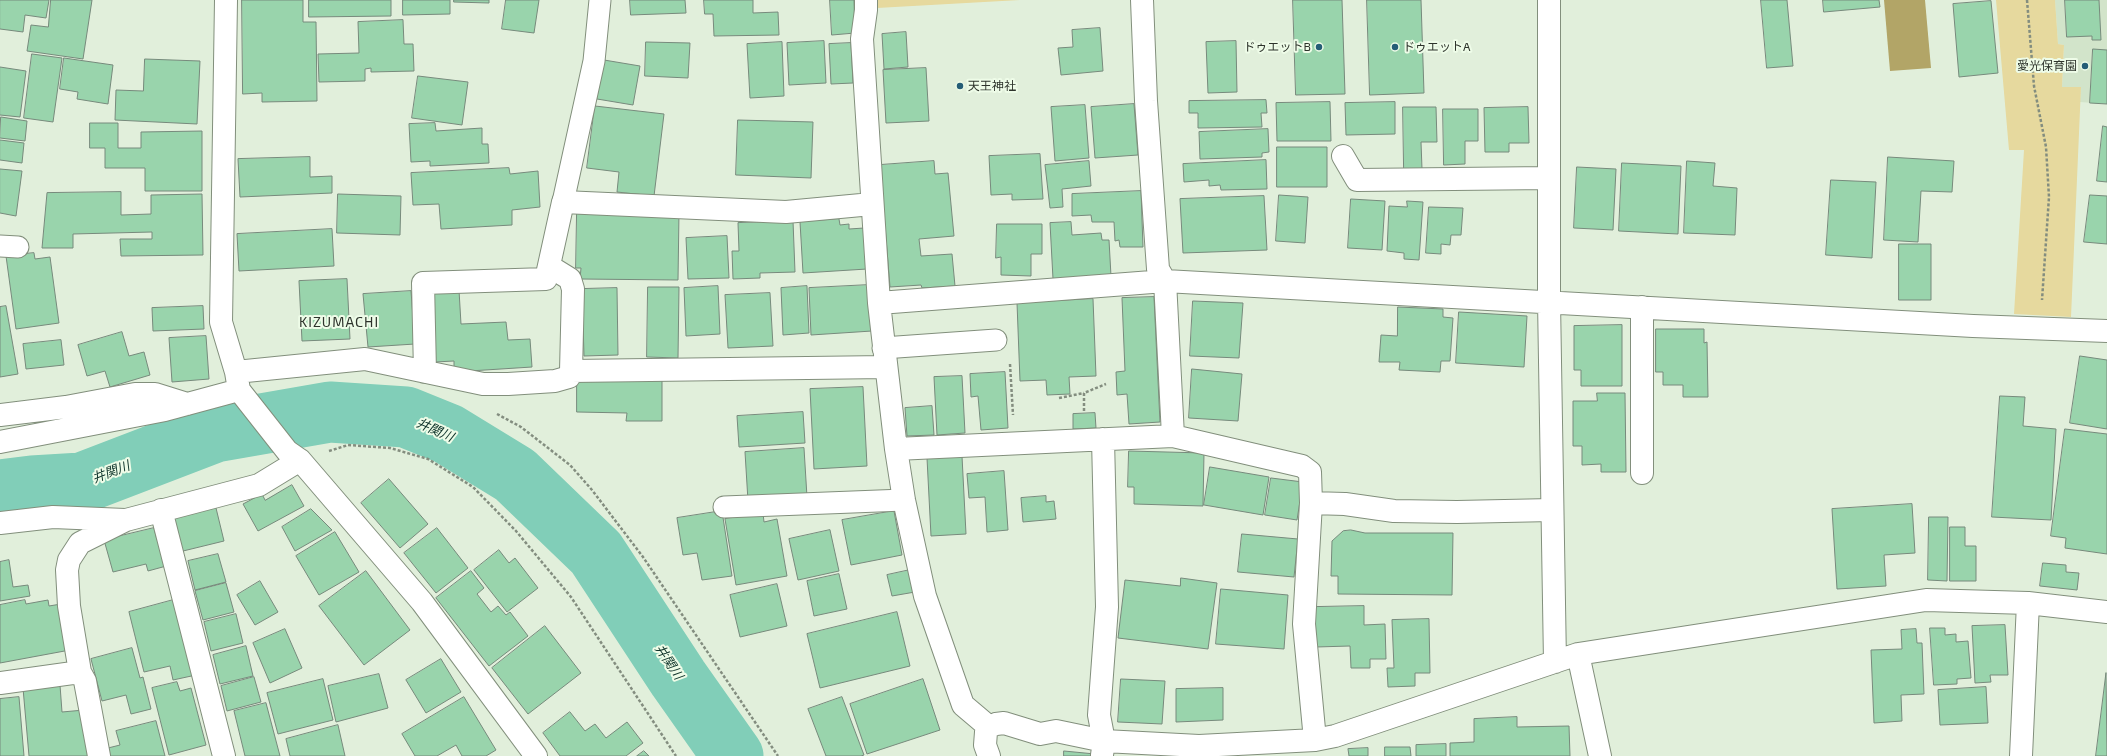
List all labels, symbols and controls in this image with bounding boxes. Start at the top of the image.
place label: ドゥエットB [1244,40,1311,54]
place label: ドゥエットA [1403,40,1470,54]
marker: ドゥエットB [1314,42,1324,52]
marker: ドゥエットA [1390,42,1400,52]
place label: 愛光保育園 [2017,59,2077,73]
marker: 愛光保育園 [2080,61,2090,71]
place label: 天王神社 [968,79,1016,93]
marker: 天王神社 [955,81,965,91]
district label: KIZUMACHI [299,314,379,330]
water label: 井関川 [414,415,456,445]
water label: 井関川 [90,458,132,486]
water label: 井関川 [652,641,686,683]

